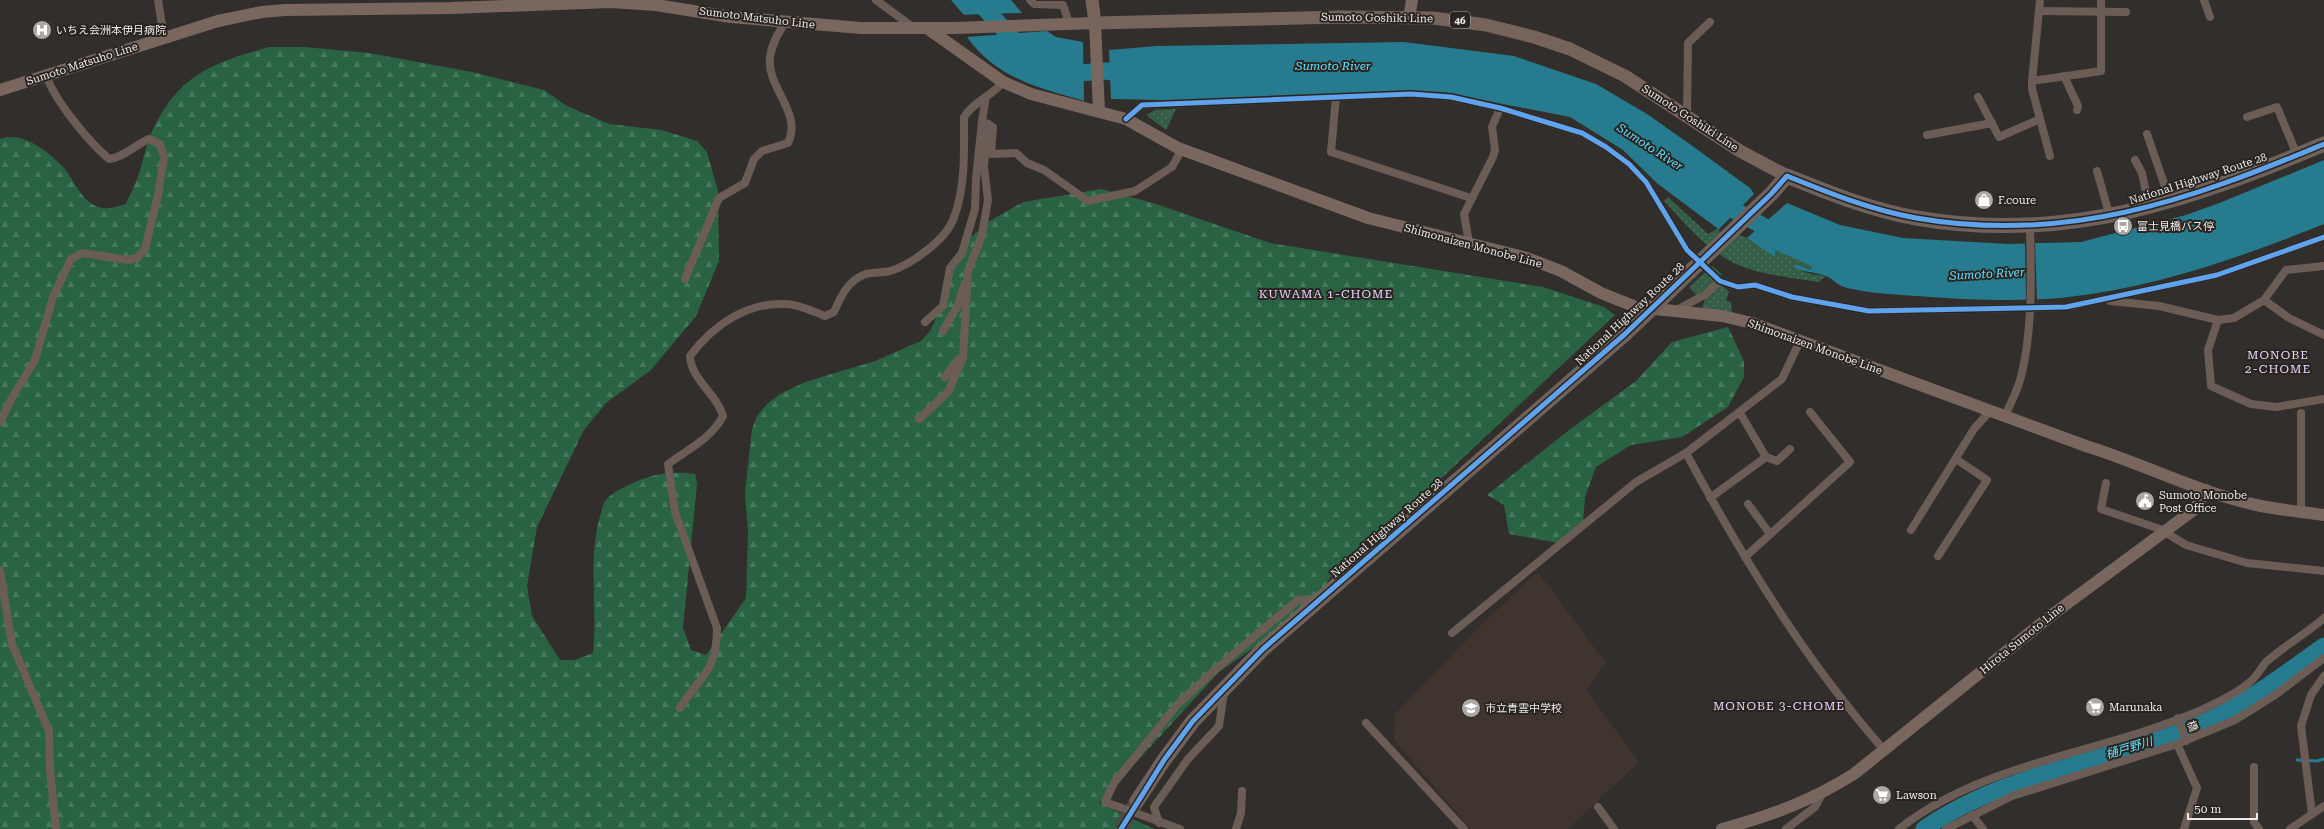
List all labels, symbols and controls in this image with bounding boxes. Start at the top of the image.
street label: Sumoto Matsuho Line [698,4,816,32]
street label: Sumoto Goshiki Line [1321,11,1433,25]
road number: 46 [1450,12,1470,28]
hospital icon: いちえ会洲本伊月病院 [31,19,53,41]
place label: いちえ会洲本伊月病院 [56,24,166,37]
street label: Sumoto Matsuho Line [25,40,139,88]
water label: Sumoto River [1294,59,1371,73]
street label: Sumoto Goshiki Line [1639,82,1741,154]
water label: Sumoto River [1614,120,1686,173]
street label: National Highway Route 28 [2127,151,2269,207]
shop icon: F.coure [1973,189,1995,211]
place label: F.coure [1998,194,2036,207]
bus stop icon: 富士見橋バス停 [2112,215,2134,237]
place label: 富士見橋バス停 [2137,220,2215,233]
street label: Shimonaizen Monobe Line [1403,221,1543,271]
street label: National Highway Route 28 [1573,260,1687,368]
water label: Sumoto River [1948,265,2025,283]
district label: KUWAMA 1-CHOME [1259,287,1393,301]
street label: Shimonaizen Monobe Line [1746,317,1884,377]
district label: MONOBE 2-CHOME [2245,348,2311,376]
street label: National Highway Route 28 [1328,476,1446,580]
place label: Sumoto Monobe Post Office [2159,489,2247,515]
public building icon: Sumoto Monobe Post Office [2134,490,2156,512]
street label: Hirota Sumoto Line [1977,601,2067,677]
supermarket icon: Marunaka [2084,696,2106,718]
school or university icon: 市立青雲中学校 [1460,697,1482,719]
district label: MONOBE 3-CHOME [1713,699,1845,713]
place label: Marunaka [2109,701,2162,714]
place label: 市立青雲中学校 [1485,702,1562,715]
street label: 橋 [2184,719,2200,733]
water label: 樋戸野川 [2104,734,2156,762]
supermarket icon: Lawson [1871,784,1893,806]
place label: Lawson [1896,789,1937,802]
scale bar [2188,795,2257,821]
text: 50 m [2194,802,2221,816]

